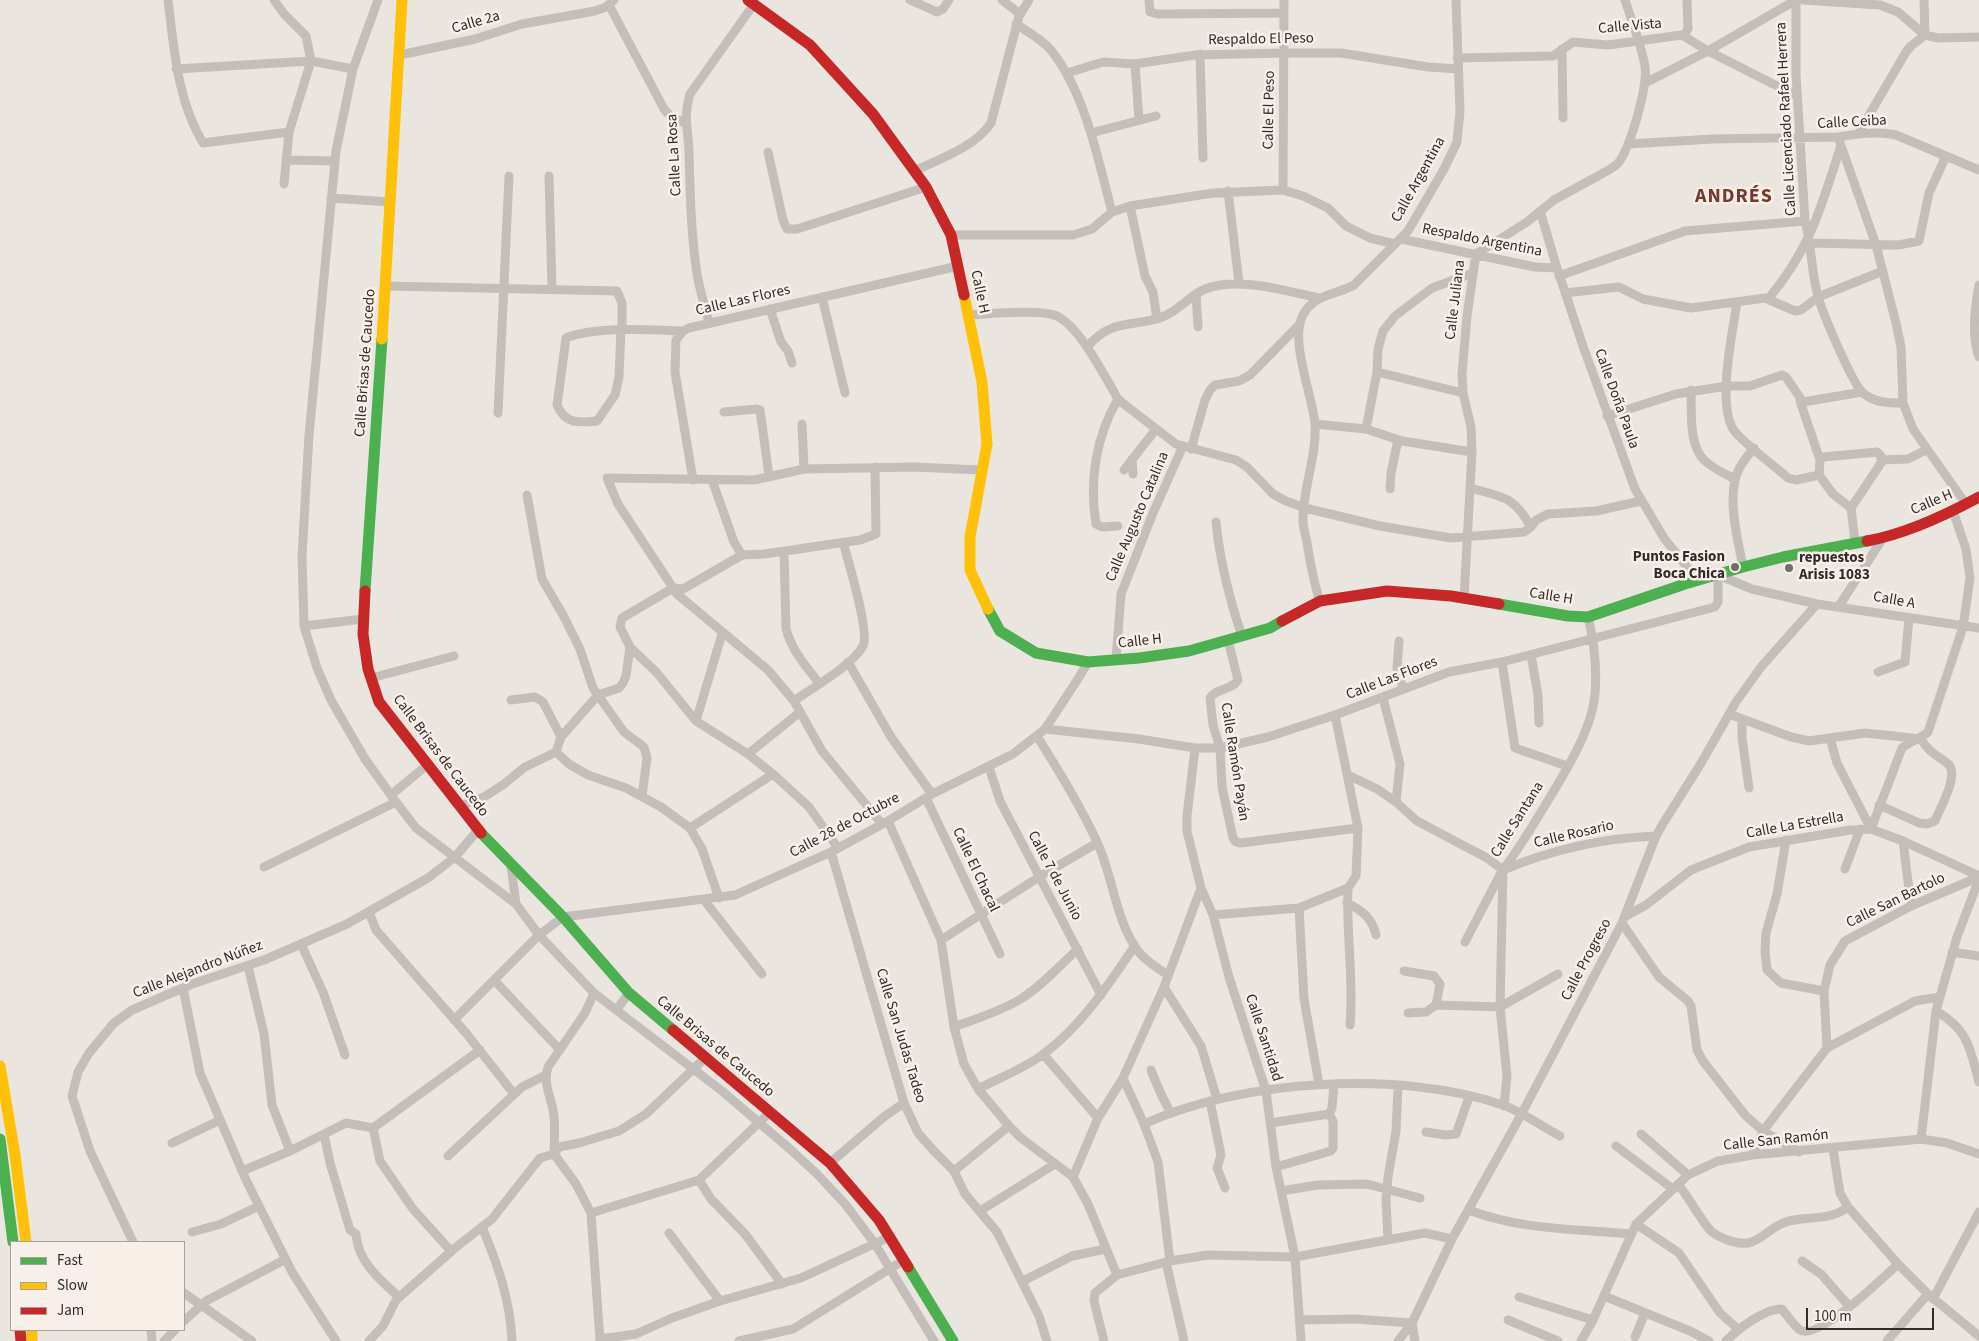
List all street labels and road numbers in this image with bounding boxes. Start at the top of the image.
street label: Calle 2a [450,8,502,38]
street label: Calle Vista [1597,15,1663,39]
street label: Calle Licenciado Rafael Herrera [1773,22,1801,216]
street label: Respaldo El Peso [1208,30,1314,50]
street label: Calle El Peso [1260,70,1280,150]
street label: Calle Ceiba [1817,112,1887,134]
street label: Calle La Rosa [664,113,686,197]
street label: Calle Argentina [1388,134,1450,226]
street label: Respaldo Argentina [1421,221,1543,261]
street label: Calle Juliana [1442,259,1470,341]
street label: Calle H [966,269,992,315]
street label: Calle Las Flores [694,281,792,321]
street label: Calle Brisas de Caucedo [352,288,380,438]
street label: Calle Doña Paula [1590,346,1642,452]
street label: Calle Augusto Catalina [1102,449,1174,585]
street label: Calle H [1908,486,1956,520]
street label: Calle H [1528,585,1574,609]
street label: Calle A [1872,588,1916,614]
street label: Calle H [1117,631,1163,653]
street label: Calle Las Flores [1344,653,1440,705]
street label: Calle Brisas de Caucedo [388,691,492,821]
street label: Calle Ramón Payán [1216,701,1252,823]
street label: Calle Santana [1488,779,1548,861]
street label: Calle 28 de Octubre [787,790,903,862]
street label: Calle La Estrella [1745,809,1845,843]
street label: Calle Rosario [1532,817,1616,853]
street label: Calle El Chacal [948,825,1002,915]
street label: Calle 7 de Junio [1023,828,1085,924]
street label: Calle San Bartolo [1844,869,1948,933]
street label: Calle Progreso [1558,916,1616,1004]
street label: Calle Alejandro Núñez [131,937,265,1003]
street label: Calle San Judas Tadeo [871,966,929,1106]
street label: Calle Brisas de Caucedo [652,992,778,1102]
street label: Calle Santidad [1240,992,1286,1084]
street label: Calle San Ramón [1722,1127,1830,1155]

